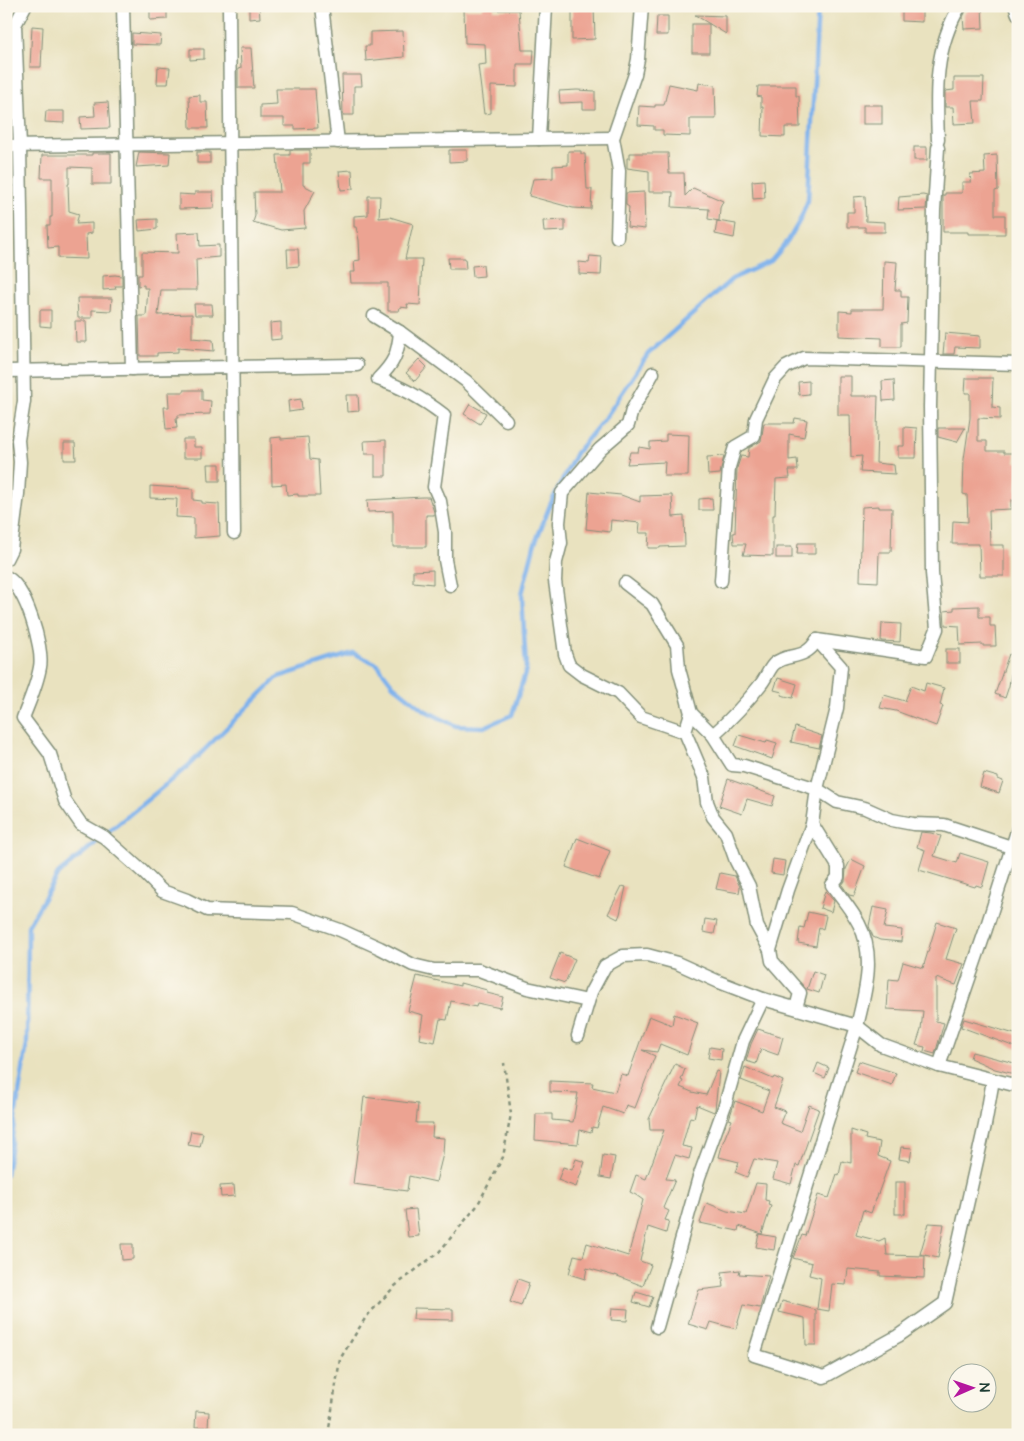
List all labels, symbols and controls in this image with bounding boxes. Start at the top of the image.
north arrow [946,1364,996,1414]
text: N [974,1383,994,1393]

